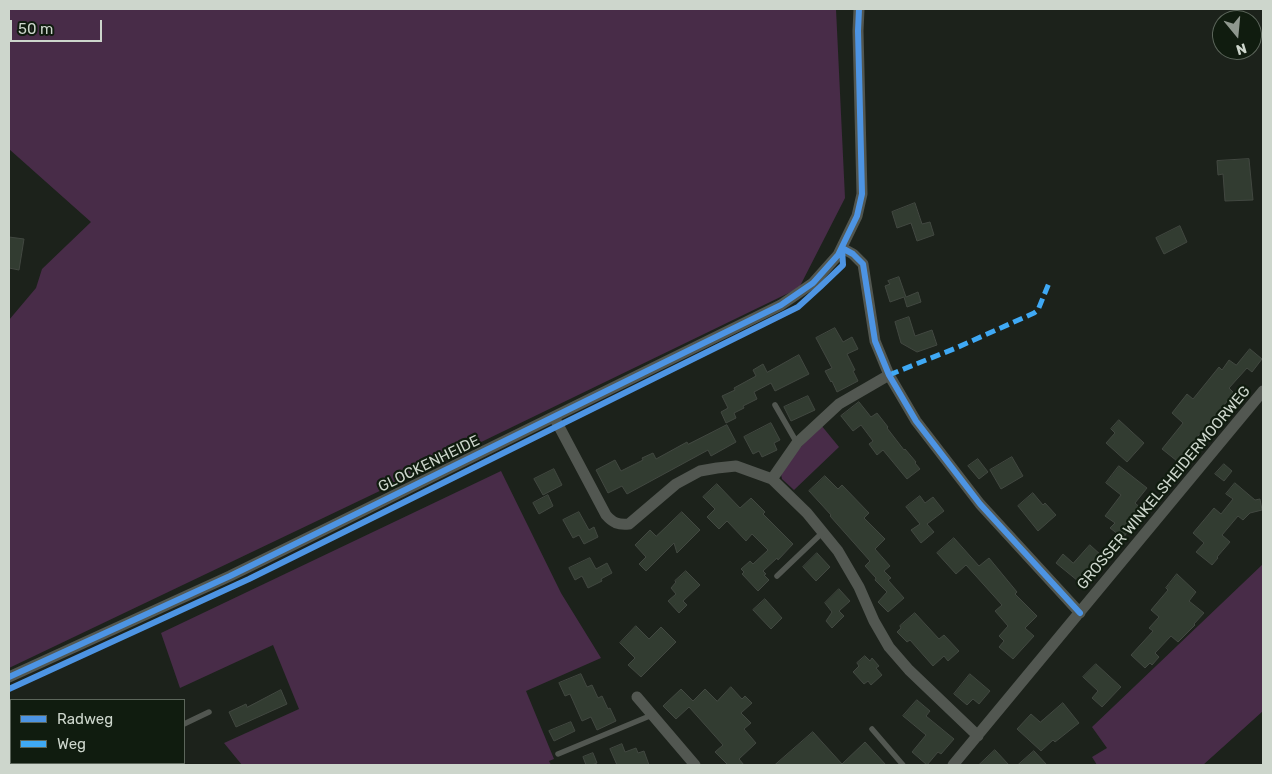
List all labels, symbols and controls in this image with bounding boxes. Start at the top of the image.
scale bar [12,10,105,42]
north arrow [1212,10,1262,60]
text: 50 m [18,20,53,38]
text: N [1234,39,1249,58]
street label: GROSSER WINKELSHEIDERMOORWEG [1074,383,1254,593]
street label: GLOCKENHEIDE [375,432,483,496]
legend [10,699,185,764]
text: Radweg [57,710,113,728]
text: Weg [57,735,86,753]

